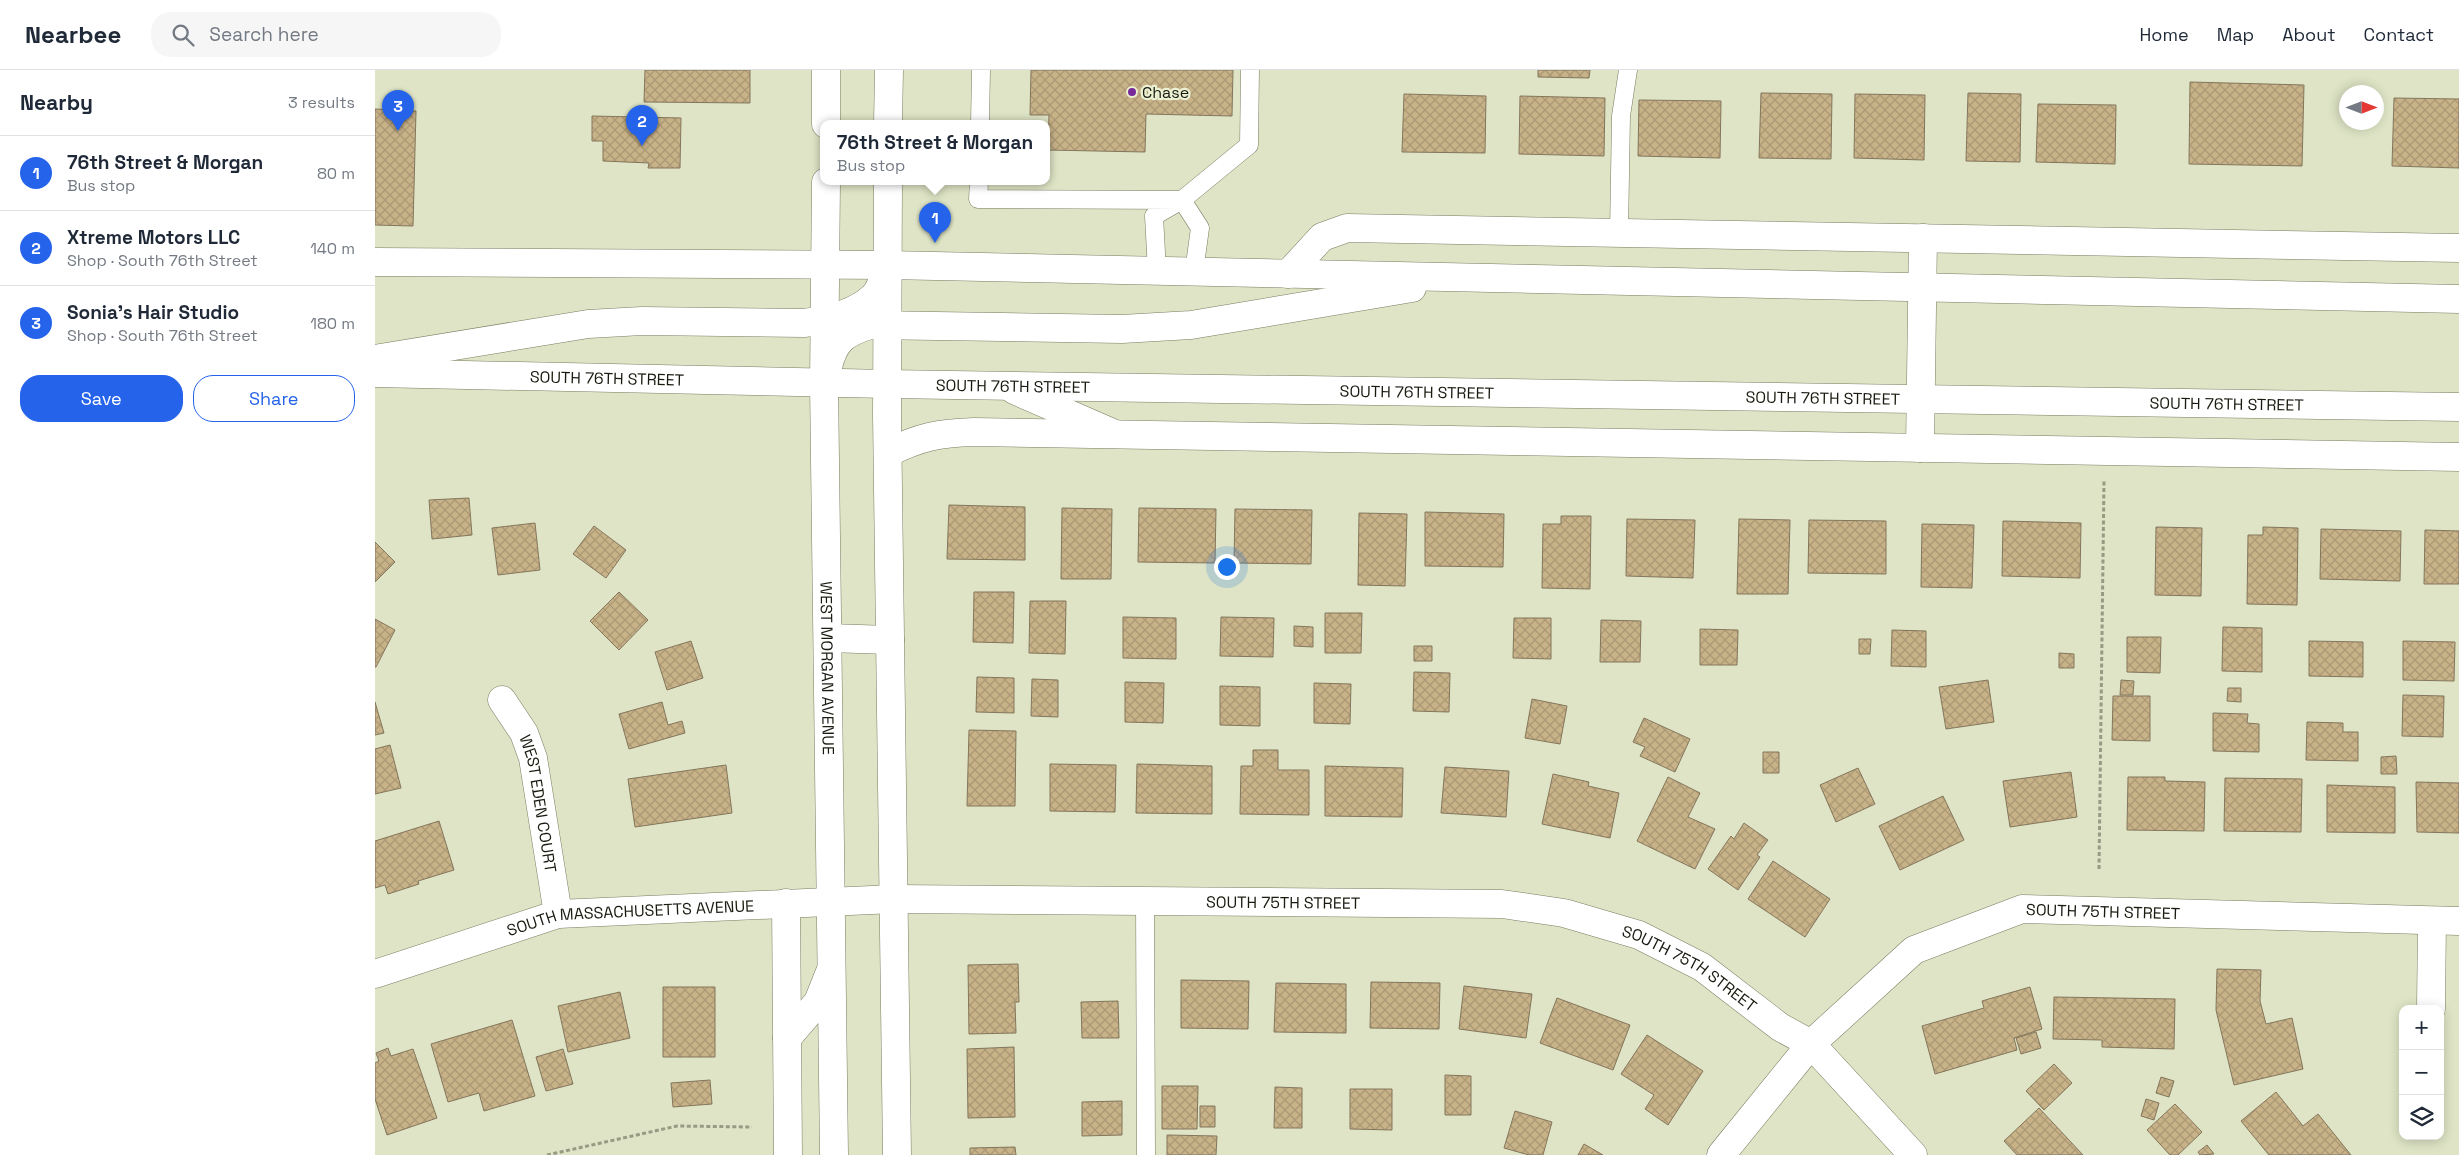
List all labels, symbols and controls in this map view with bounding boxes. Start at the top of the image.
search box [151,12,501,57]
text: Nearbee [25,19,121,50]
icon: search [169,21,197,49]
text: Search here [209,22,319,47]
text: Home [2140,23,2189,46]
text: Map [2217,23,2254,46]
text: About [2282,23,2336,46]
text: Contact [2364,23,2434,46]
place label: Chase [1142,82,1189,103]
north arrow [2339,85,2384,130]
marker: Chase [1126,86,1138,98]
text: Nearby [20,89,93,116]
pin: 3 [382,90,414,131]
text: 3 results [288,92,355,113]
pin: 2 [626,105,658,146]
popup [820,120,1050,185]
text: 76th Street & Morgan [837,130,1033,155]
text: 76th Street & Morgan [67,150,263,175]
text: Bus stop [837,155,905,176]
text: 1 [32,163,40,184]
text: 80 m [317,163,355,184]
text: Bus stop [67,175,135,196]
pin: 1 [919,202,951,243]
text: Xtreme Motors LLC [67,225,240,250]
text: 2 [31,238,41,259]
text: 140 m [310,238,355,259]
text: Shop · South 76th Street [67,250,258,271]
text: Sonia's Hair Studio [67,300,239,325]
text: 3 [31,313,41,334]
text: 180 m [310,313,355,334]
text: Shop · South 76th Street [67,325,258,346]
street label: SOUTH 76TH STREET [530,366,684,390]
street label: SOUTH 76TH STREET [936,374,1090,397]
button: Save [20,375,183,422]
button: Share [193,375,355,422]
street label: SOUTH 76TH STREET [1340,380,1494,403]
street label: SOUTH 76TH STREET [1745,386,1900,409]
street label: SOUTH 76TH STREET [2149,392,2304,415]
your location [1214,554,1240,580]
street label: WEST MORGAN AVENUE [816,581,839,755]
street label: WEST EDEN COURT [515,732,562,874]
street label: SOUTH 75TH STREET [1206,891,1360,913]
street label: SOUTH MASSACHUSETTS AVENUE [504,895,755,941]
street label: SOUTH 75TH STREET [2026,899,2180,924]
street label: SOUTH 75TH STREET [1620,920,1761,1016]
map controls [2399,1005,2444,1140]
button: + [2399,1005,2444,1050]
button: − [2399,1050,2444,1095]
button: layers [2399,1095,2444,1140]

